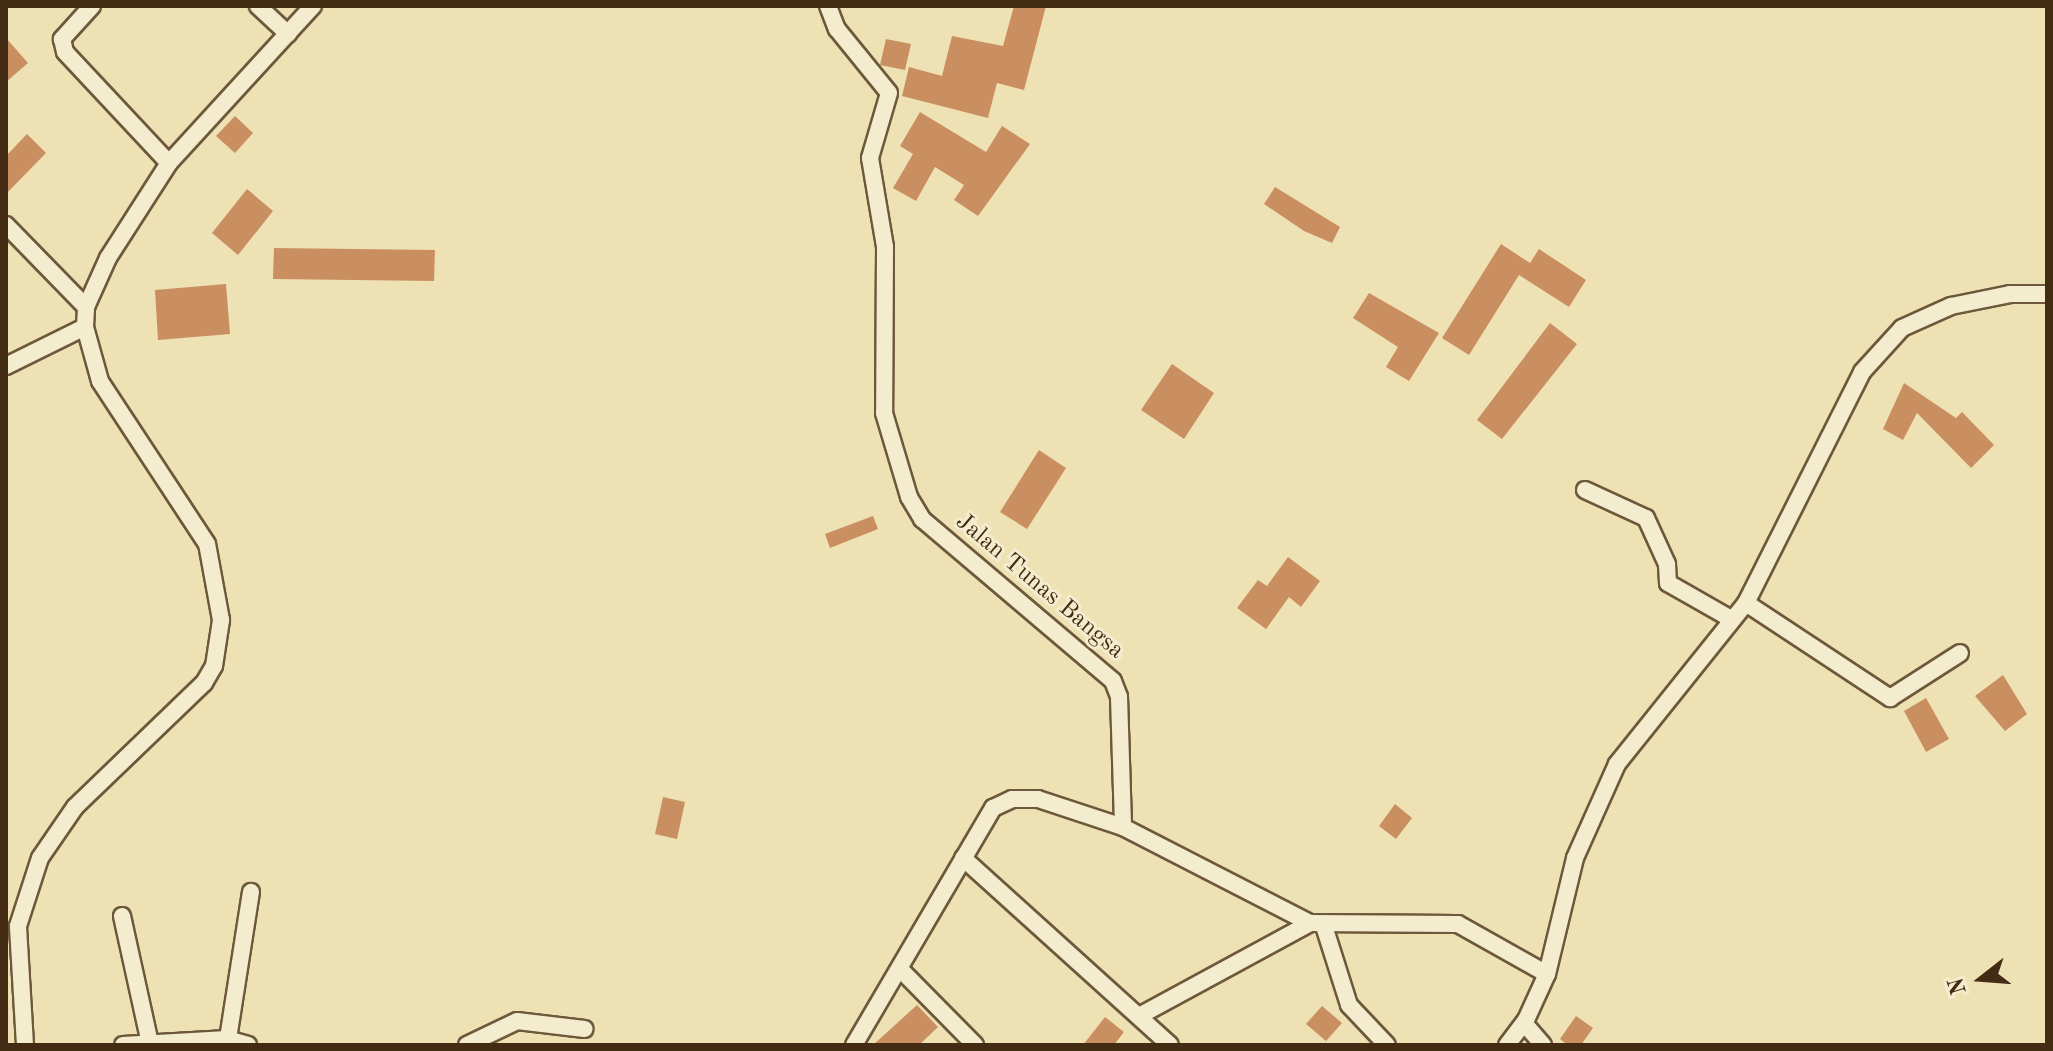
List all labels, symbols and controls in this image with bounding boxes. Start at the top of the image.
street label: Jalan Tunas Bangsa [949,508,1129,666]
north arrow [1941,939,2021,1019]
text: N [1945,975,1971,997]

